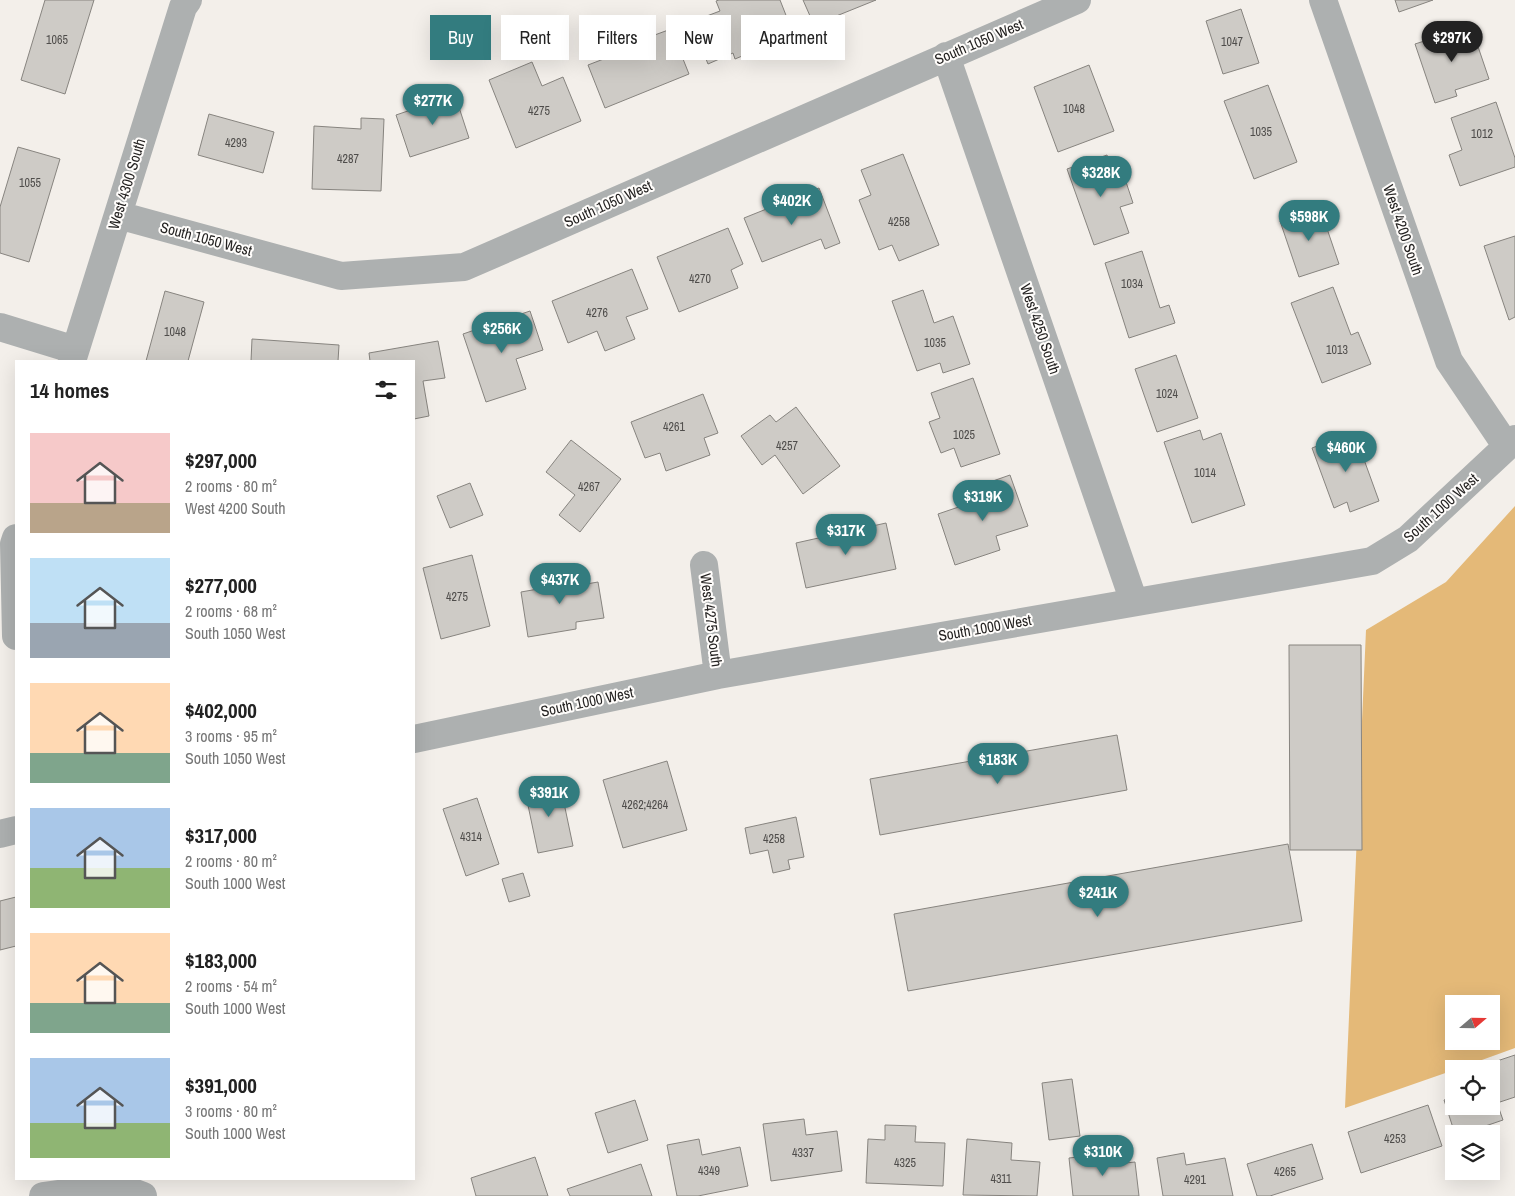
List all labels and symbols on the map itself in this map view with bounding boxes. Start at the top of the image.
street label: South 1050 West [931,13,1027,70]
pin: $297K [1417,20,1487,63]
house number: 1065 [46,32,68,48]
house number: 1047 [1221,34,1243,50]
pin: $277K [398,84,468,126]
house number: 1048 [1063,101,1085,117]
house number: 4275 [528,103,550,119]
house number: 1035 [1250,124,1272,140]
house number: 1012 [1471,126,1493,142]
house number: 4293 [225,135,247,151]
street label: West 4300 South [103,136,150,232]
house number: 4287 [337,151,359,167]
pin: $328K [1066,156,1136,198]
house number: 1055 [19,175,41,191]
street label: South 1050 West [561,175,656,232]
street label: West 4200 South [1378,182,1429,278]
pin: $402K [757,184,827,226]
pin: $598K [1274,200,1344,242]
house number: 4258 [888,214,910,230]
street label: South 1050 West [158,216,255,261]
house number: 4270 [689,271,711,287]
house number: 1034 [1121,276,1143,292]
street label: West 4250 South [1015,281,1066,377]
house number: 4276 [586,305,608,321]
pin: $256K [467,312,537,354]
house number: 1048 [164,324,186,340]
house number: 1035 [924,335,946,351]
house number: 1013 [1326,342,1348,358]
house number: 1024 [1156,386,1178,402]
house number: 4261 [663,419,685,435]
house number: 1025 [953,427,975,443]
pin: $460K [1311,430,1381,473]
house number: 4257 [776,438,798,454]
house number: 1014 [1194,465,1216,481]
street label: South 1000 West [1399,468,1483,547]
house number: 4267 [578,479,600,495]
pin: $319K [948,480,1018,522]
pin: $317K [811,514,881,556]
pin: $437K [525,562,595,605]
street label: West 4275 South [695,572,728,668]
house number: 4275 [446,589,468,605]
street label: South 1000 West [937,609,1034,646]
street label: South 1000 West [539,681,636,722]
pin: $183K [963,742,1033,785]
pin: $391K [514,776,584,818]
house number: 4262;4264 [622,797,669,813]
house number: 4314 [460,829,482,845]
house number: 4258 [763,831,785,847]
pin: $241K [1063,876,1133,918]
north arrow [1445,995,1500,1050]
house number: 4253 [1384,1131,1406,1147]
pin: $310K [1068,1134,1138,1177]
house number: 4337 [792,1145,814,1161]
house number: 4325 [894,1155,916,1171]
house number: 4349 [698,1163,720,1179]
house number: 4265 [1274,1164,1296,1180]
house number: 4311 [990,1171,1012,1187]
house number: 4291 [1184,1172,1206,1188]

